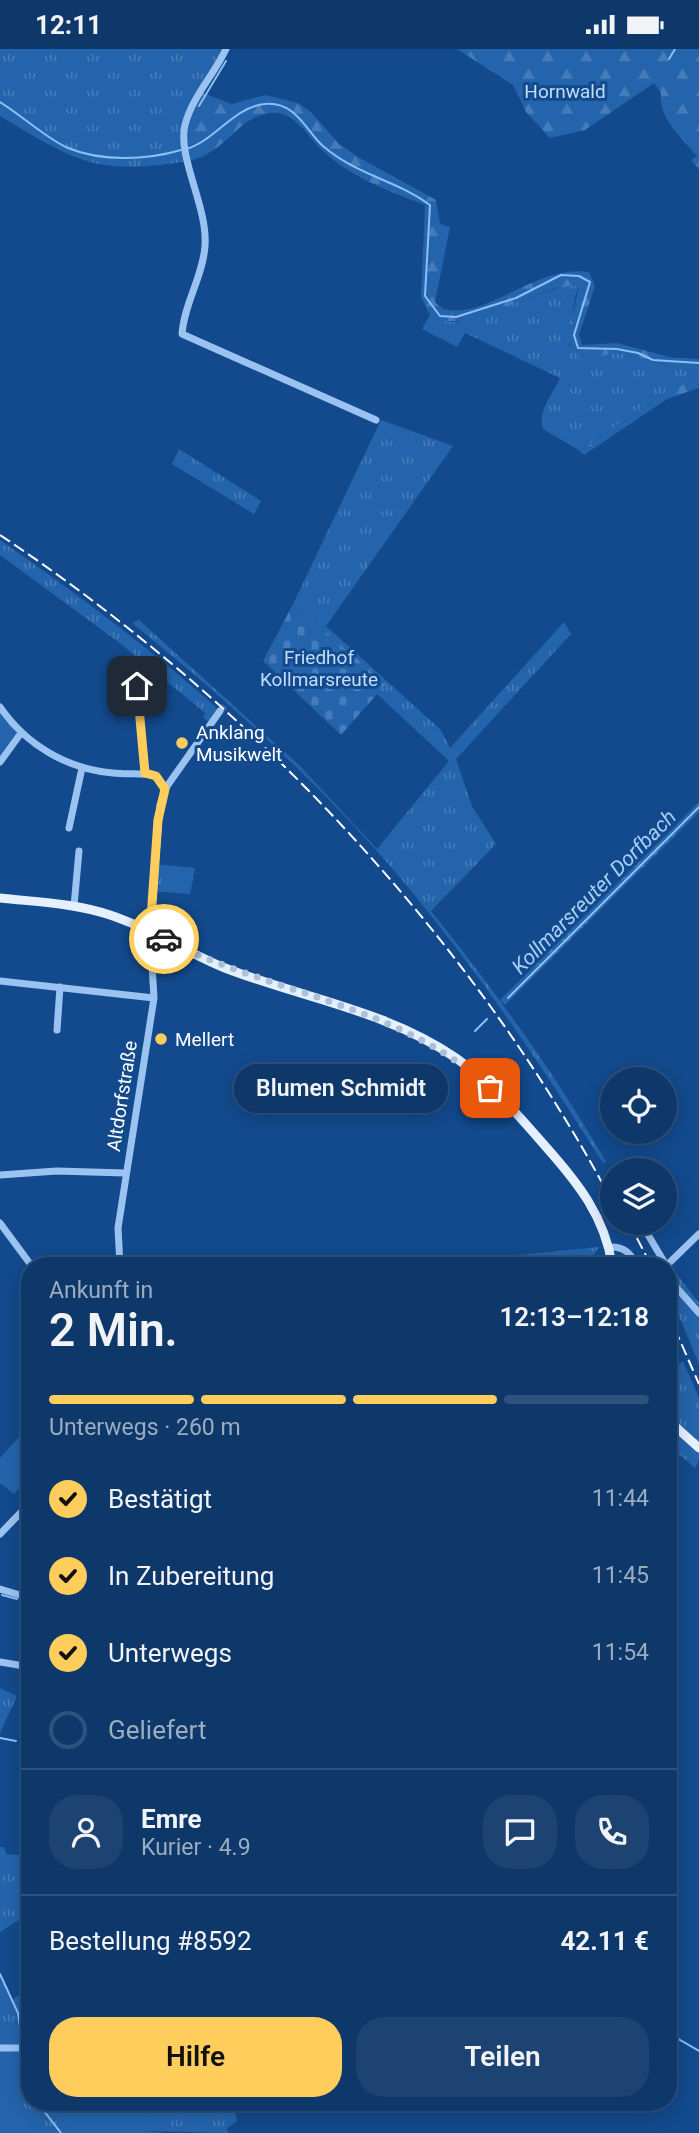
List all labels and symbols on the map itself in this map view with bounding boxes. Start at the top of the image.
park label: Hornwald [524,80,606,103]
park label: Friedhof Kollmarsreute [260,646,378,691]
pin [107,656,167,716]
place label: Anklang Musikwelt [196,721,282,766]
marker: Anklang Musikwelt [174,735,190,751]
water label: Kollmarsreuter Dorfbach [507,805,681,979]
courier [129,904,199,974]
place label: Mellert [175,1028,234,1051]
marker: Mellert [153,1031,169,1047]
street label: Altdorfstraße [102,1039,142,1153]
pin [460,1058,520,1118]
callout: Blumen Schmidt [234,1063,448,1113]

